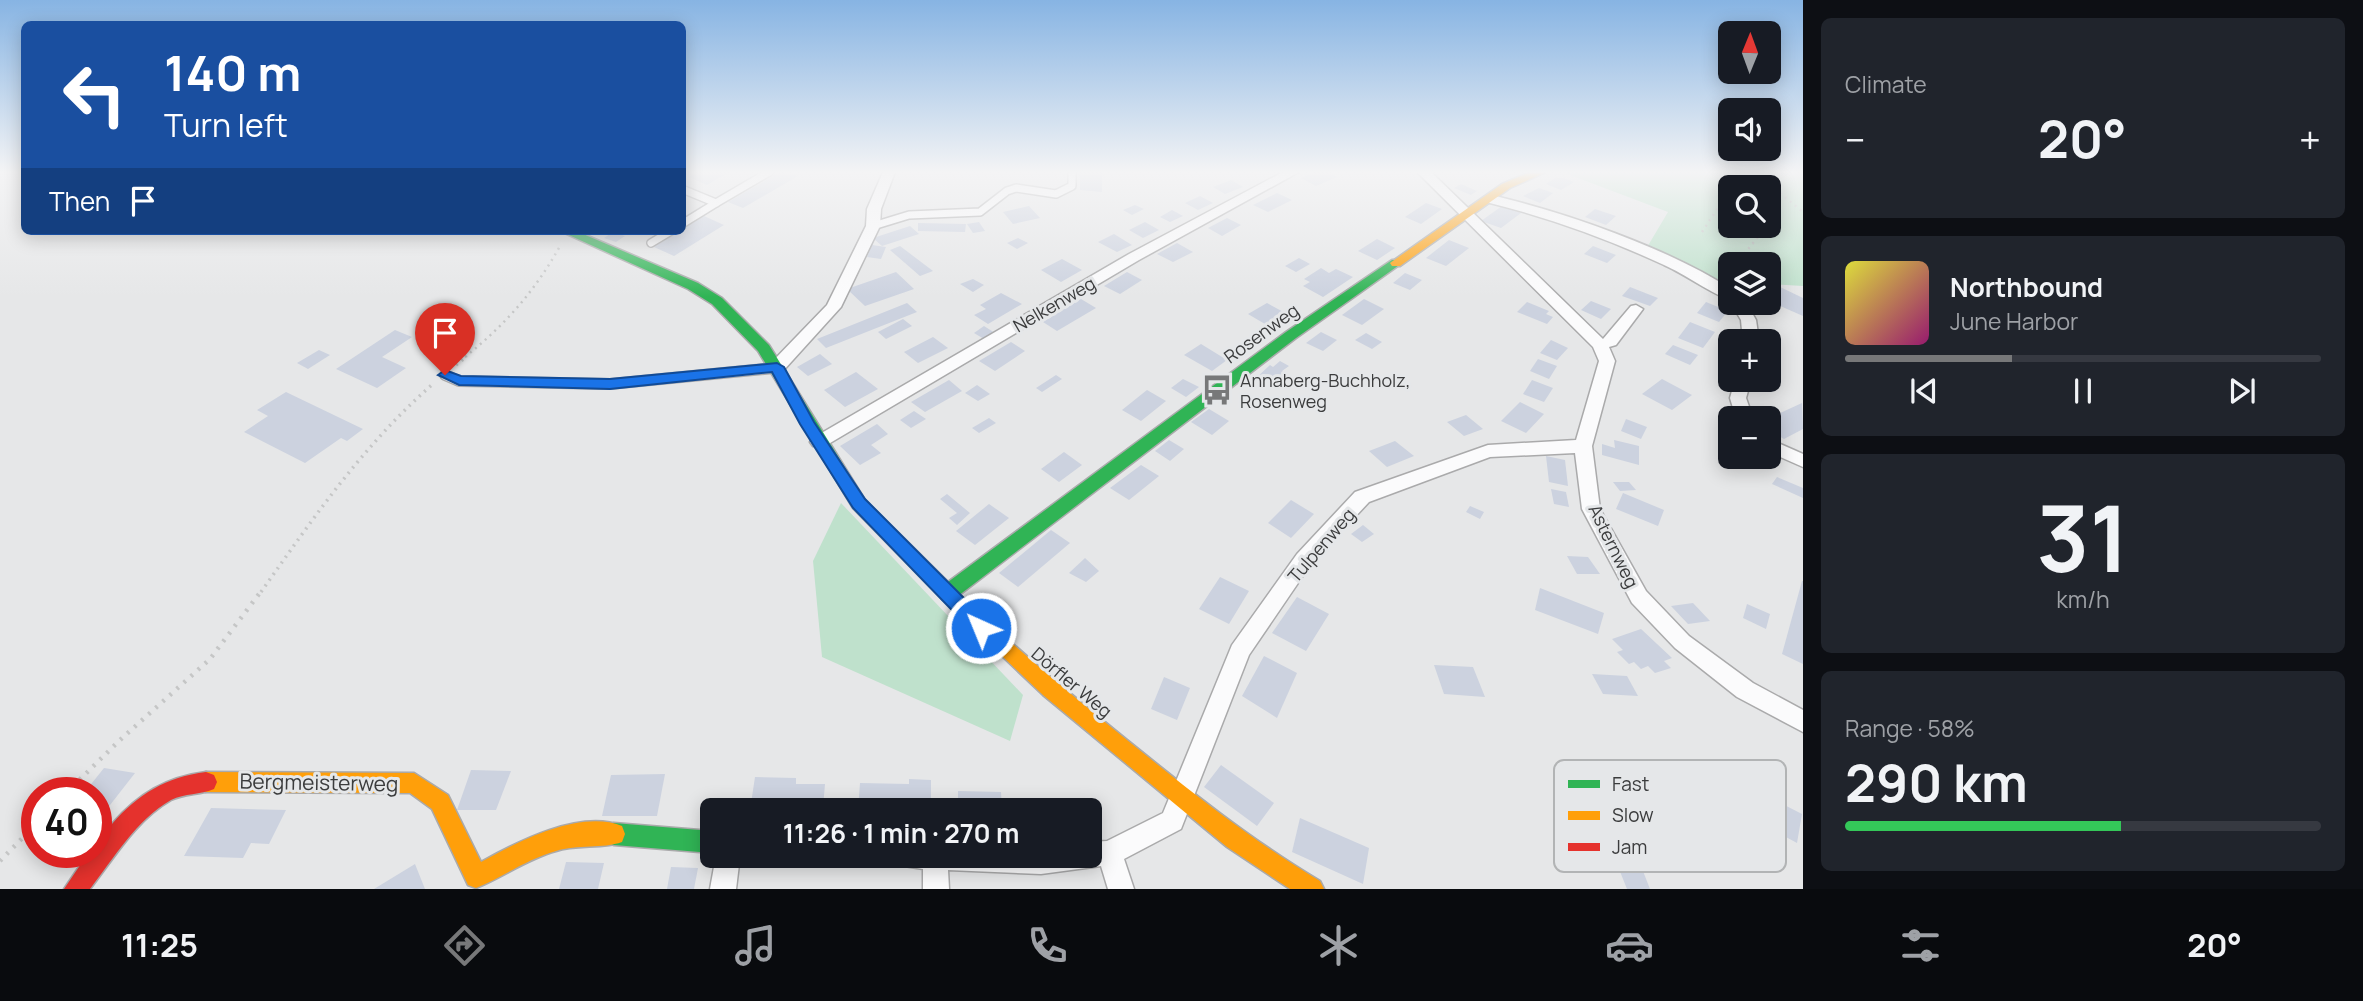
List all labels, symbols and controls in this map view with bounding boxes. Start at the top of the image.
north arrow [1718,21,1782,84]
map controls [1718,21,1781,469]
text: 140 m [164,39,301,106]
icon: left [49,49,140,140]
text: Climate [1845,68,1927,100]
button: sound [1718,98,1781,161]
text: Turn left [164,103,288,147]
text: 20° [2038,103,2127,174]
text: − [1845,113,1866,165]
text: + [2299,113,2321,165]
button: search [1718,175,1781,238]
icon: arrive [124,182,162,220]
text: Then [49,183,110,219]
button: layers [1718,252,1781,315]
text: Northbound [1950,269,2103,305]
street label: Nelkenweg [1008,271,1100,337]
street label: Rosenweg [1219,298,1303,368]
pin [415,303,475,375]
text: June Harbor [1950,305,2078,337]
icon: arrive [426,314,464,352]
button: + [1718,329,1781,392]
place label: Annaberg-Buchholz, Rosenweg [1240,368,1411,413]
icon: previous [1905,372,1943,410]
icon: pause [2064,372,2102,410]
icon: next [2223,372,2261,410]
bus stop icon: Annaberg-Buchholz, Rosenweg [1200,373,1234,407]
button: − [1718,406,1781,469]
text: 31 [2037,475,2129,599]
street label: Asternweg [1583,500,1645,592]
street label: Tulpenweg [1282,503,1360,587]
text: km/h [2056,583,2110,615]
position arrow [944,591,1018,665]
street label: Dörfler Weg [1027,641,1117,723]
text: Range · 58% [1845,712,1975,744]
text: 290 km [1845,747,2028,818]
legend [1554,760,1786,872]
street label: Bergmeisterweg [239,767,399,797]
text: Fast [1612,771,1649,797]
speed limit sign: 40 [21,777,112,868]
text: Slow [1612,802,1654,828]
text: 11:26 · 1 min · 270 m [783,815,1019,851]
text: Jam [1612,834,1647,860]
icon: directions [440,921,489,970]
icon: music [731,921,780,970]
icon: phone [1023,921,1072,970]
icon: climate [1314,921,1363,970]
icon: car [1605,921,1654,970]
icon: filters [1896,921,1945,970]
text: 11:25 [121,923,198,967]
text: 20° [2187,923,2242,967]

